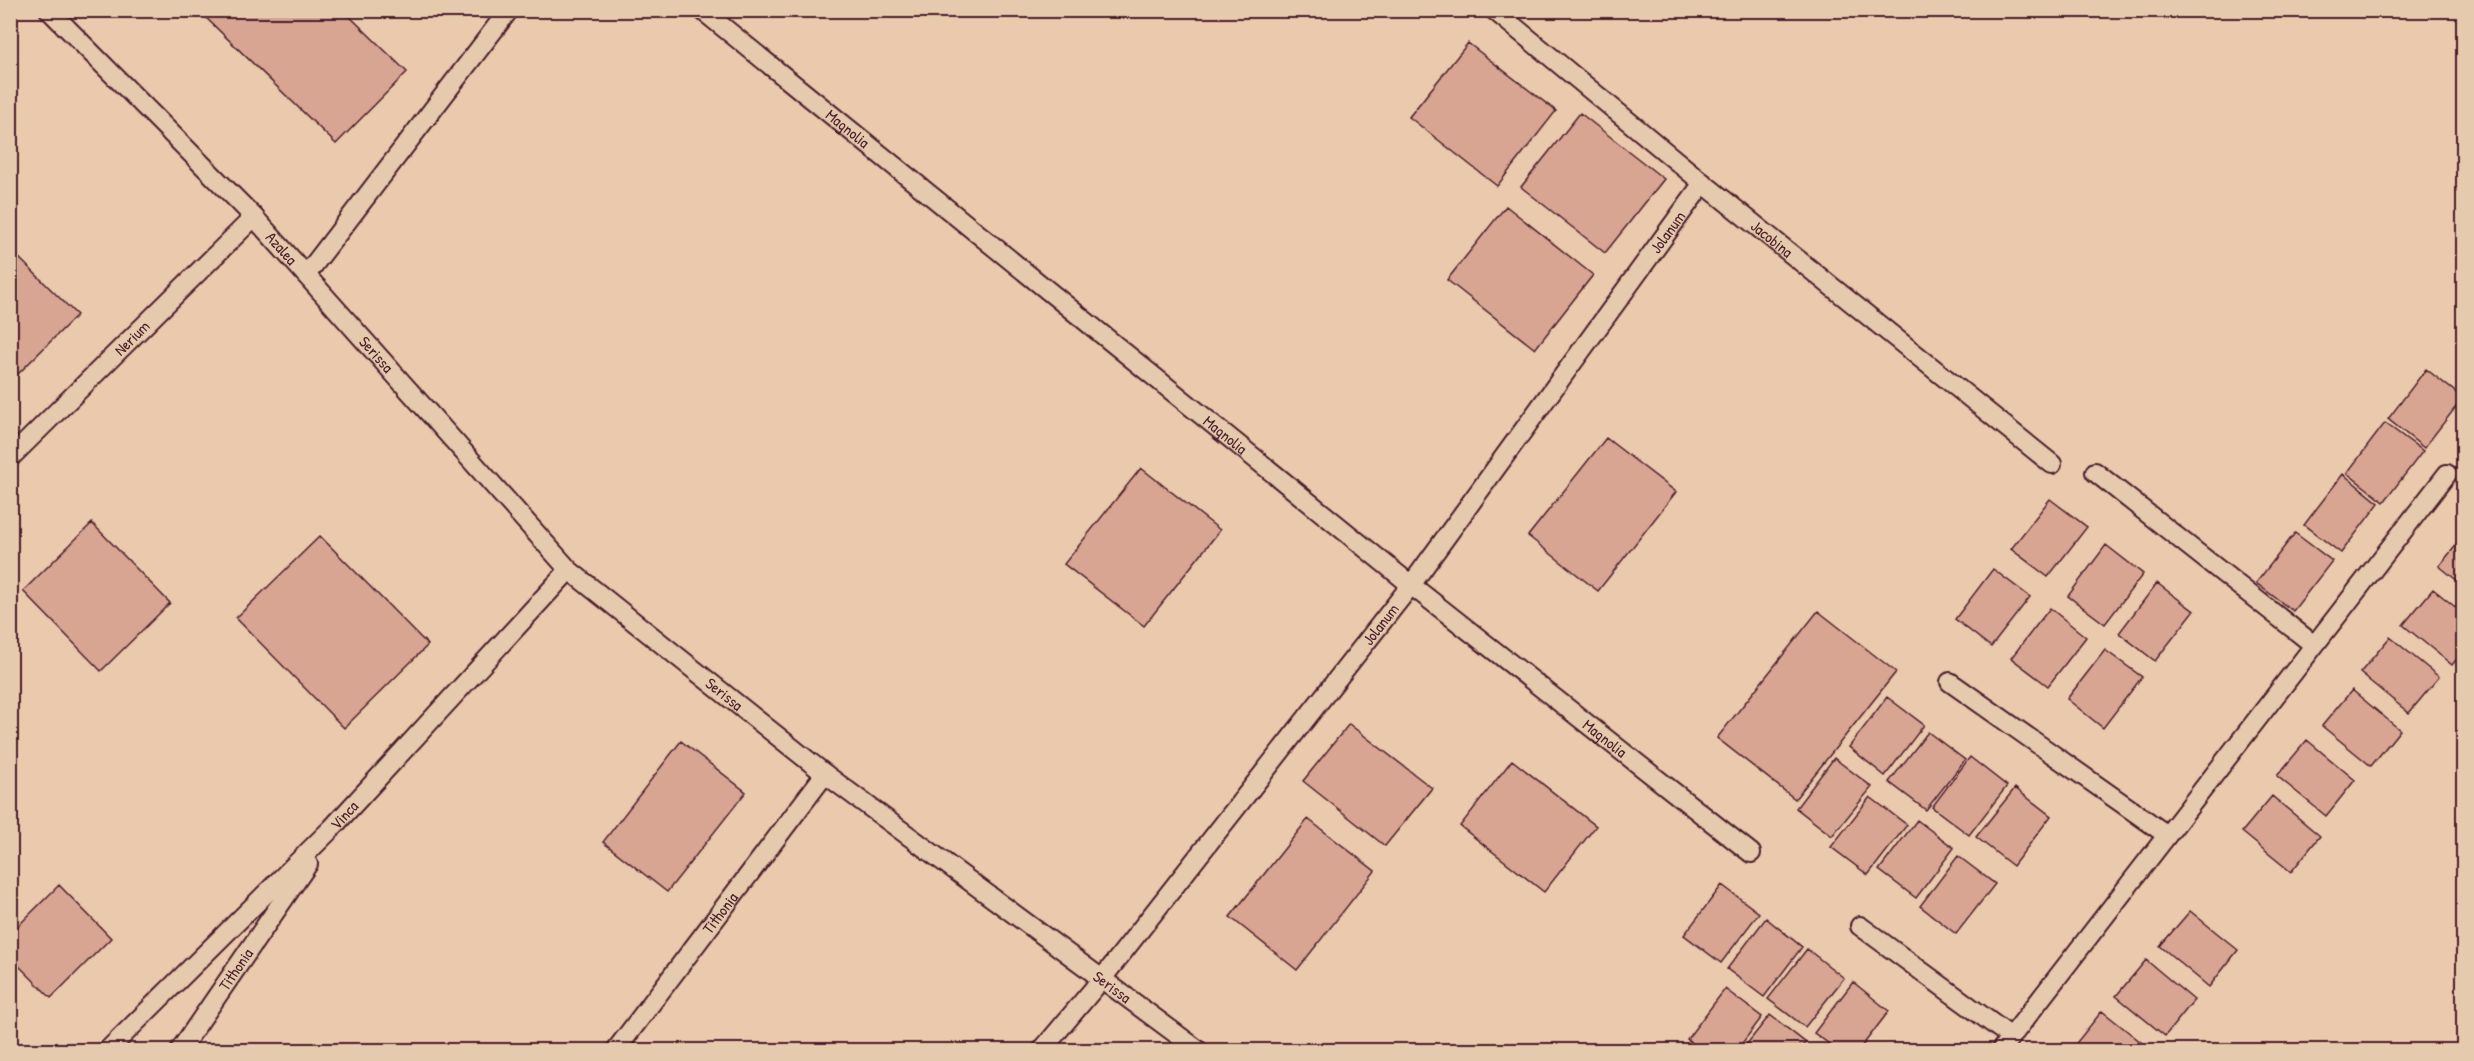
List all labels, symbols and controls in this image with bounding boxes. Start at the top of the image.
street label: Magnolia [821,104,875,153]
street label: Jolanum [1645,206,1690,258]
street label: Jacobina [1746,215,1798,262]
street label: Azalea [261,227,303,269]
street label: Nerium [109,315,154,360]
street label: Serissa [354,331,399,377]
street label: Magnolia [1199,410,1252,459]
street label: Jolanum [1357,599,1404,650]
street label: Serissa [701,672,748,716]
street label: Magnolia [1578,714,1632,762]
street label: Vinca [325,796,363,834]
street label: Tithonia [697,888,743,938]
street label: Tithonia [213,944,258,995]
street label: Serissa [1089,965,1136,1008]

